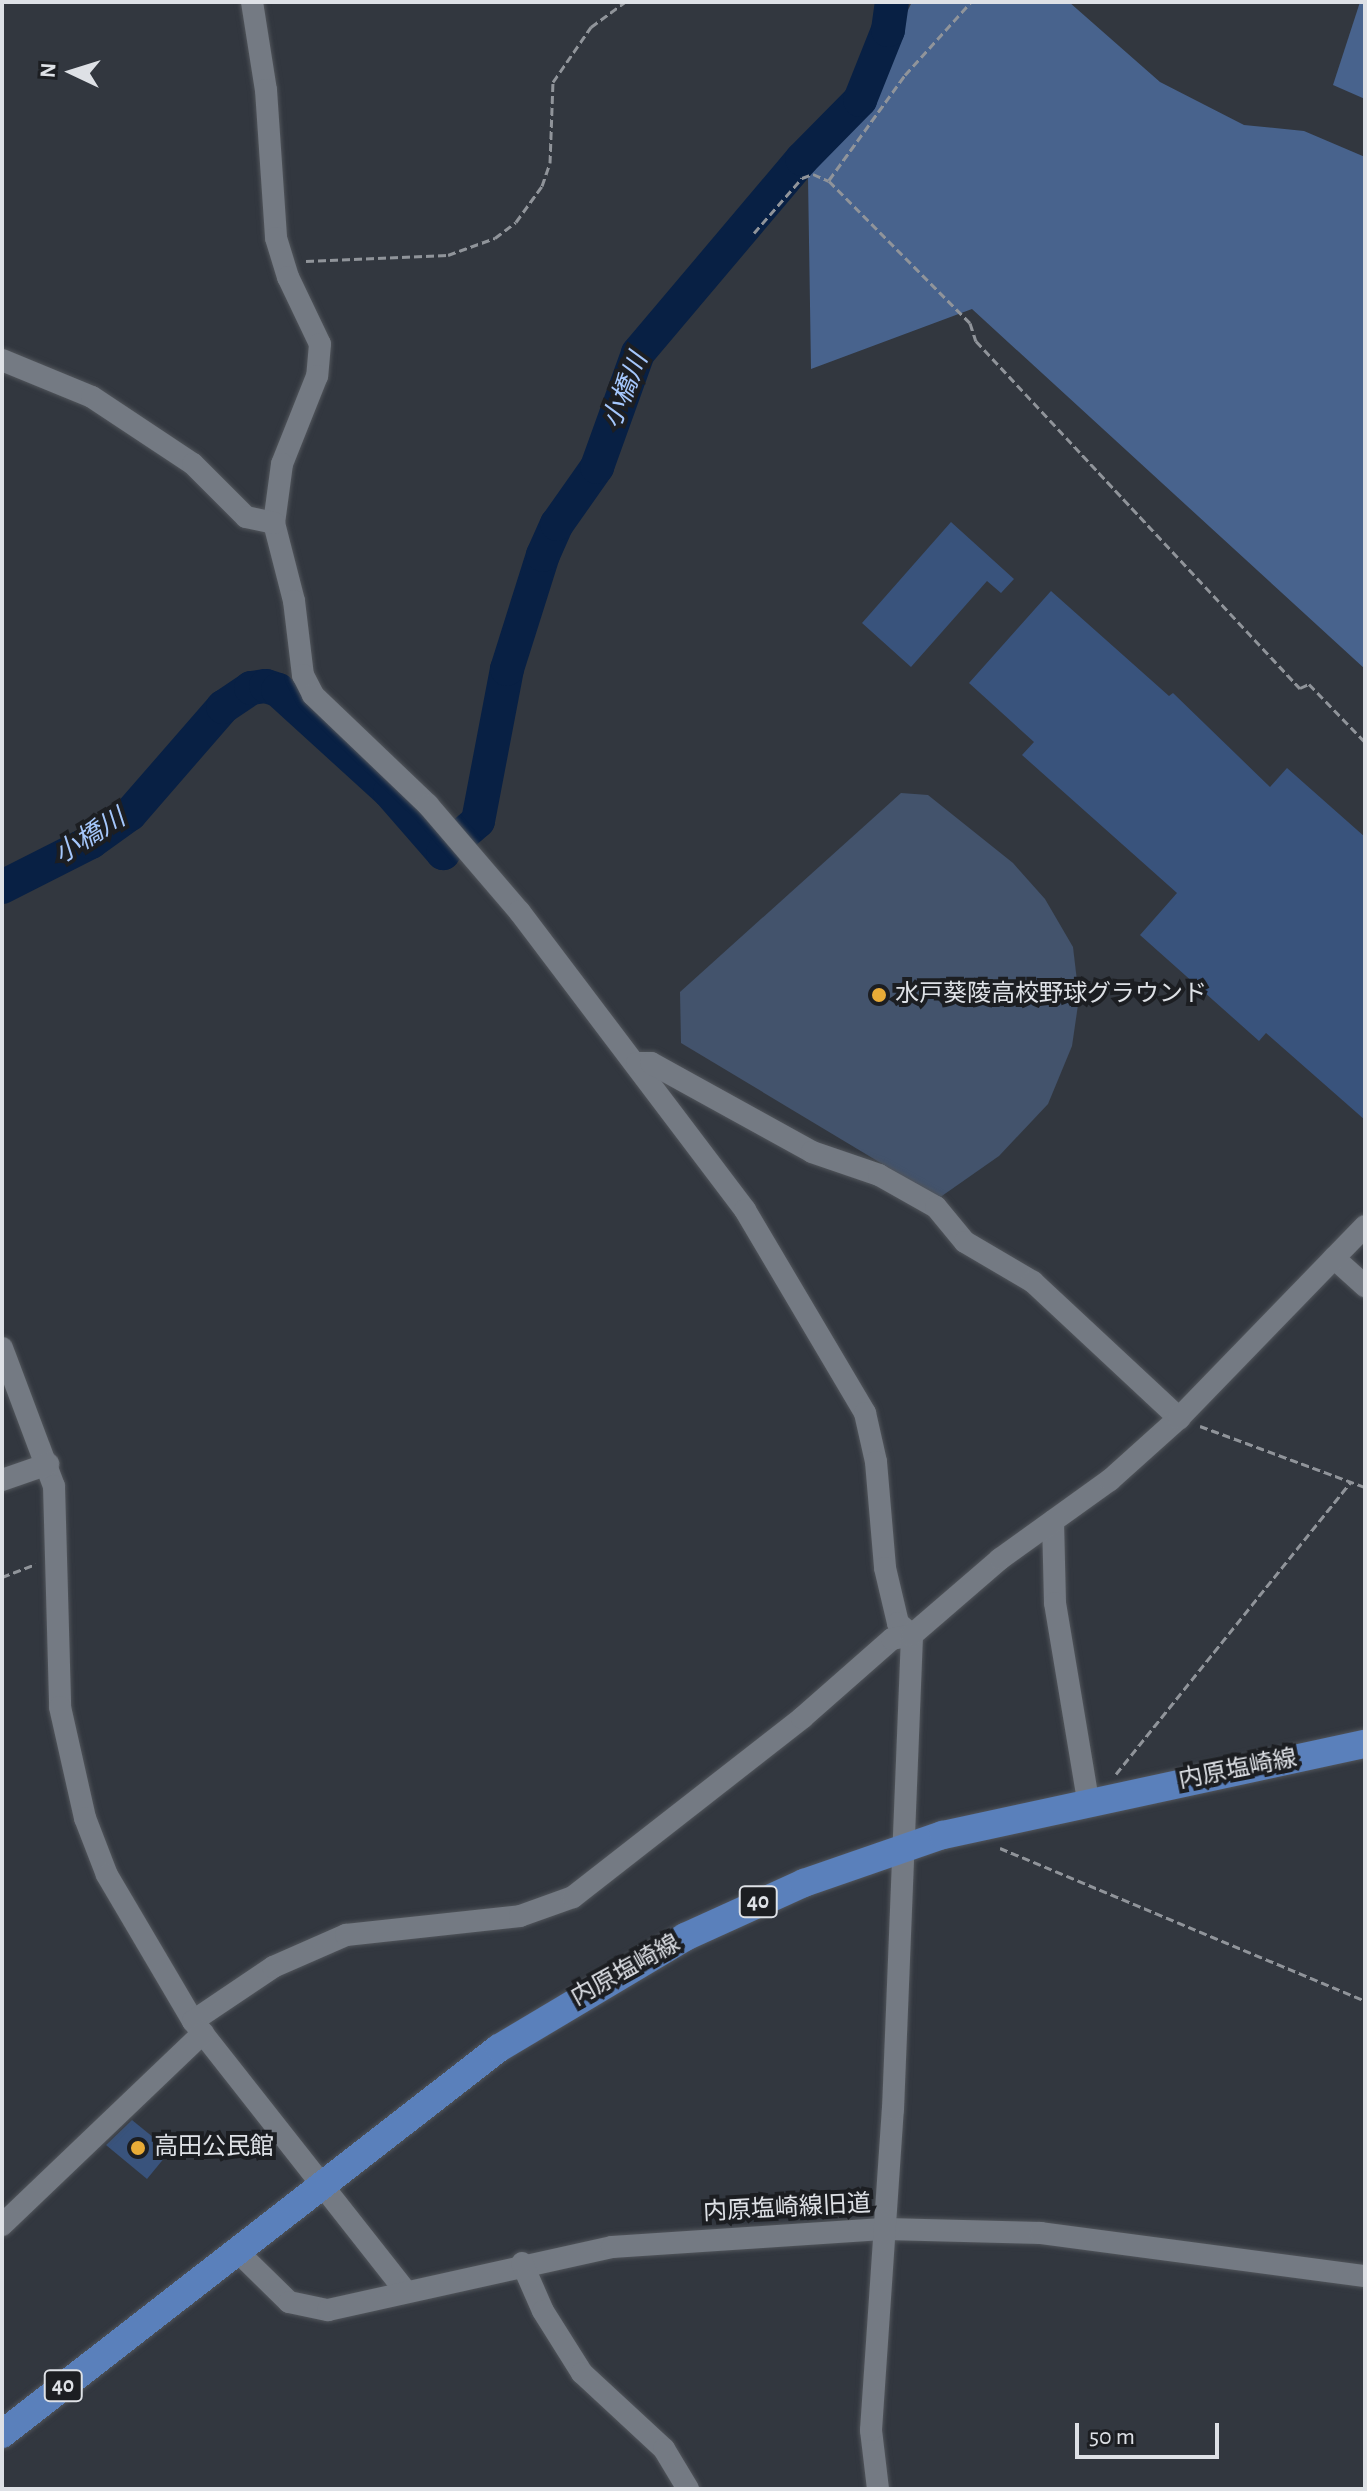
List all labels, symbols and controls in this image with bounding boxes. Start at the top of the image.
north arrow [32,32,112,112]
text: N [37,62,60,79]
water label: 小橋川 [597,349,655,433]
water label: 小橋川 [49,803,131,871]
place label: 水戸葵陵高校野球グラウンド [895,981,1207,1009]
marker: 水戸葵陵高校野球グラウンド [870,986,888,1004]
street label: 内原塩崎線 [1176,1744,1300,1796]
road number: 40 [738,1884,778,1920]
street label: 内原塩崎線 [567,1929,685,2013]
place label: 高田公民館 [154,2134,274,2162]
marker: 高田公民館 [129,2139,147,2157]
street label: 内原塩崎線旧道 [702,2190,872,2228]
road number: 40 [43,2368,83,2404]
scale bar [1079,2407,1223,2457]
text: 50 m [1089,2425,1135,2449]

